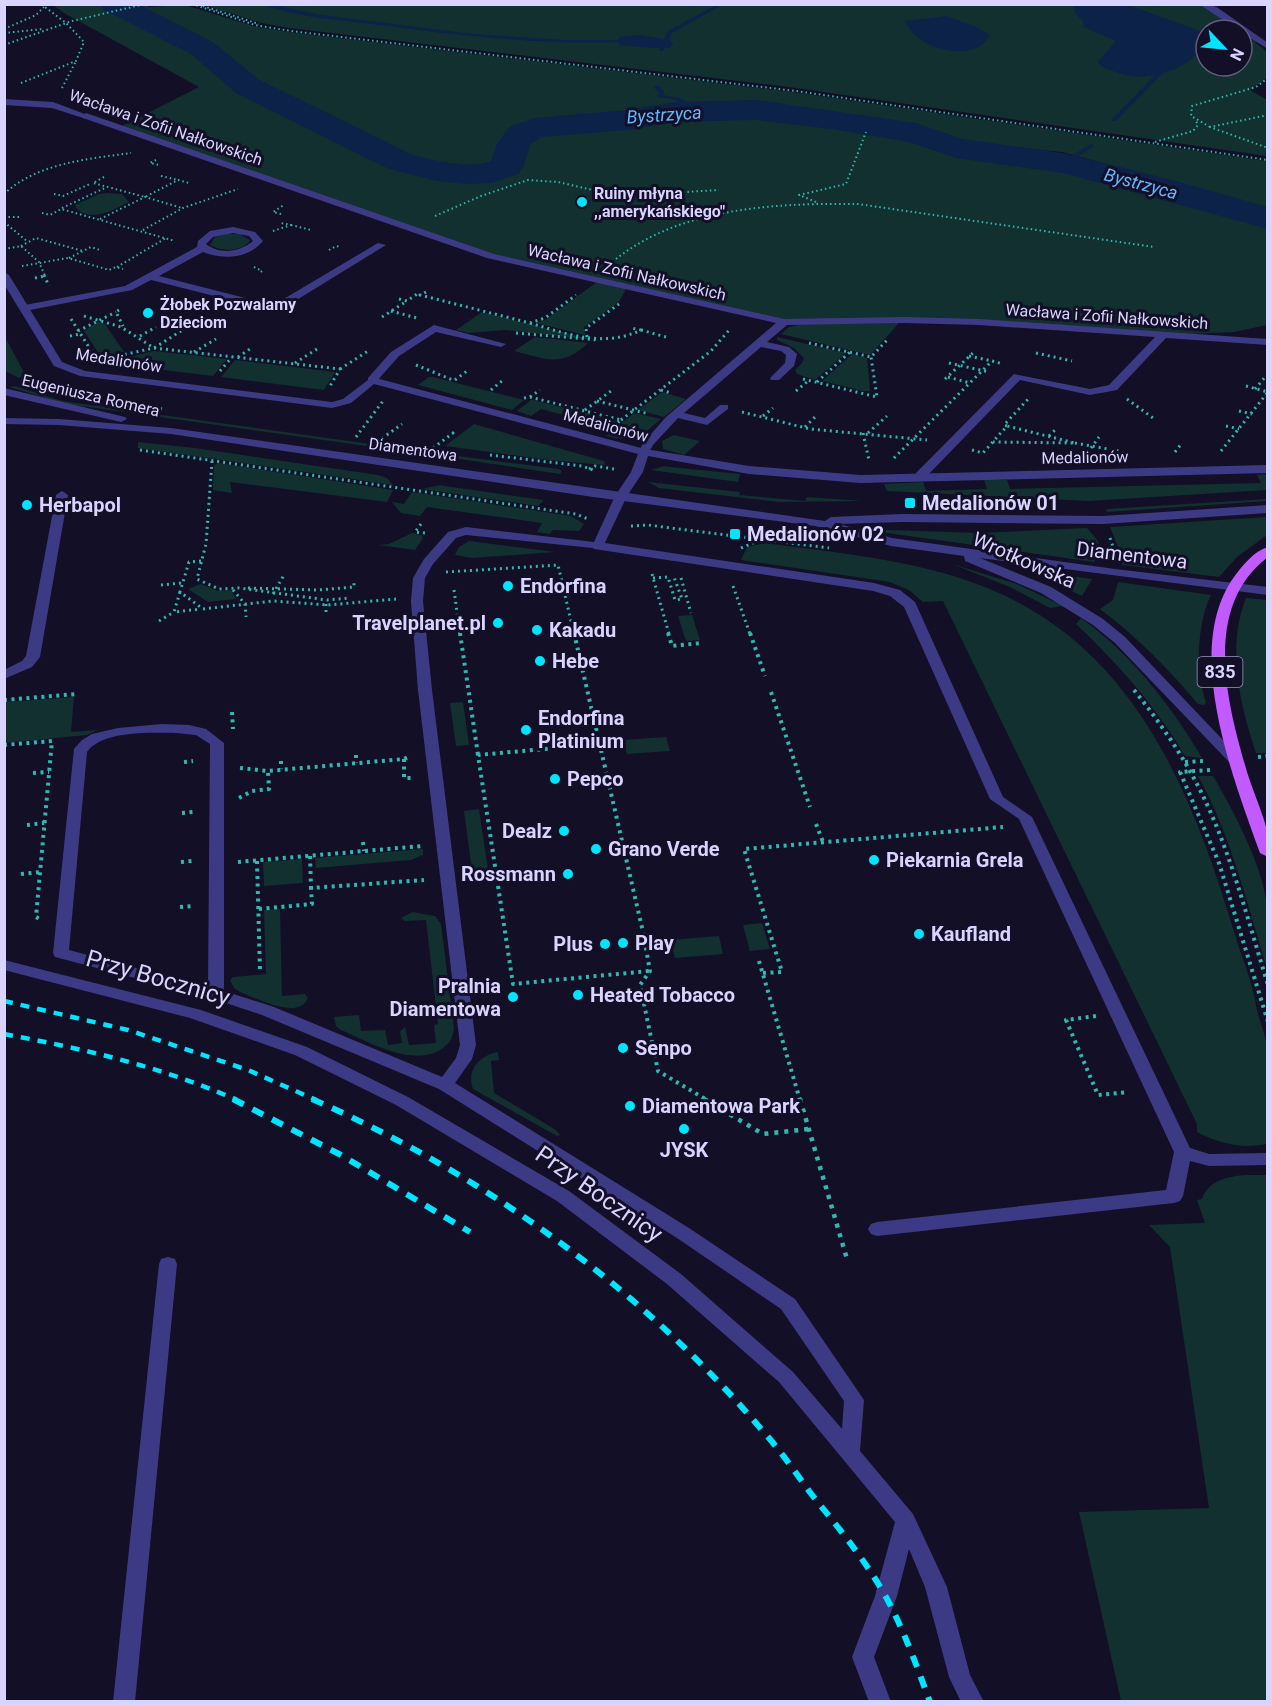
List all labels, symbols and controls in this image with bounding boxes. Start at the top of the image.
north arrow [1194,18,1254,78]
text: N [1226,45,1248,64]
street label: Wacława i Zofii Nałkowskich [67,85,265,170]
water label: Bystrzyca [626,101,702,128]
water label: Bystrzyca [1102,164,1180,203]
place label: Ruiny młyna ,,amerykańskiego" [594,184,725,221]
marker: Ruiny młyna ,,amerykańskiego" [575,195,589,209]
street label: Wacława i Zofii Nałkowskich [526,240,728,305]
place label: Żłobek Pozwalamy Dzieciom [160,295,297,332]
street label: Wacława i Zofii Nałkowskich [1005,300,1209,333]
marker: Żłobek Pozwalamy Dzieciom [141,306,155,320]
street label: Medalionów [74,344,163,377]
street label: Eugeniusza Romera [20,370,162,421]
street label: Medalionów [561,405,650,446]
street label: Diamentowa [367,434,459,465]
street label: Medalionów [1041,447,1129,468]
place label: Medalionów 01 [922,491,1059,515]
place label: Herbapol [39,493,121,517]
marker: Medalionów 01 [903,496,917,510]
marker: Herbapol [20,498,34,512]
place label: Medalionów 02 [747,522,884,546]
marker: Medalionów 02 [728,527,742,541]
street label: Wrotkowska [969,527,1079,593]
street label: Diamentowa [1075,536,1189,574]
place label: Endorfina [520,574,607,598]
marker: Endorfina [501,579,515,593]
place label: Travelplanet.pl [352,611,486,635]
marker: Travelplanet.pl [491,616,505,630]
place label: Kakadu [549,618,616,642]
marker: Kakadu [530,623,544,637]
place label: Hebe [552,649,599,673]
marker: Hebe [533,654,547,668]
road number: 835 [1198,657,1242,687]
place label: Endorfina Platinium [538,706,625,753]
marker: Endorfina Platinium [519,723,533,737]
place label: Pepco [567,767,624,791]
marker: Pepco [548,772,562,786]
place label: Dealz [502,819,552,843]
marker: Dealz [557,824,571,838]
place label: Grano Verde [608,837,720,861]
marker: Grano Verde [589,842,603,856]
place label: Piekarnia Grela [886,848,1024,872]
marker: Piekarnia Grela [867,853,881,867]
place label: Rossmann [461,862,556,886]
marker: Rossmann [561,867,575,881]
place label: Kaufland [931,922,1011,946]
marker: Kaufland [912,927,926,941]
place label: Play [635,931,675,955]
place label: Plus [553,932,593,956]
marker: Play [616,936,630,950]
marker: Plus [598,937,612,951]
street label: Przy Bocznicy [83,944,234,1012]
place label: Pralnia Diamentowa [389,974,501,1021]
place label: Heated Tobacco [590,983,735,1007]
marker: Heated Tobacco [571,988,585,1002]
marker: Pralnia Diamentowa [506,990,520,1004]
place label: Senpo [635,1036,692,1060]
marker: Senpo [616,1041,630,1055]
place label: Diamentowa Park [642,1094,800,1118]
marker: Diamentowa Park [623,1099,637,1113]
marker: JYSK [677,1122,691,1136]
place label: JYSK [660,1138,708,1162]
street label: Przy Bocznicy [530,1140,668,1248]

